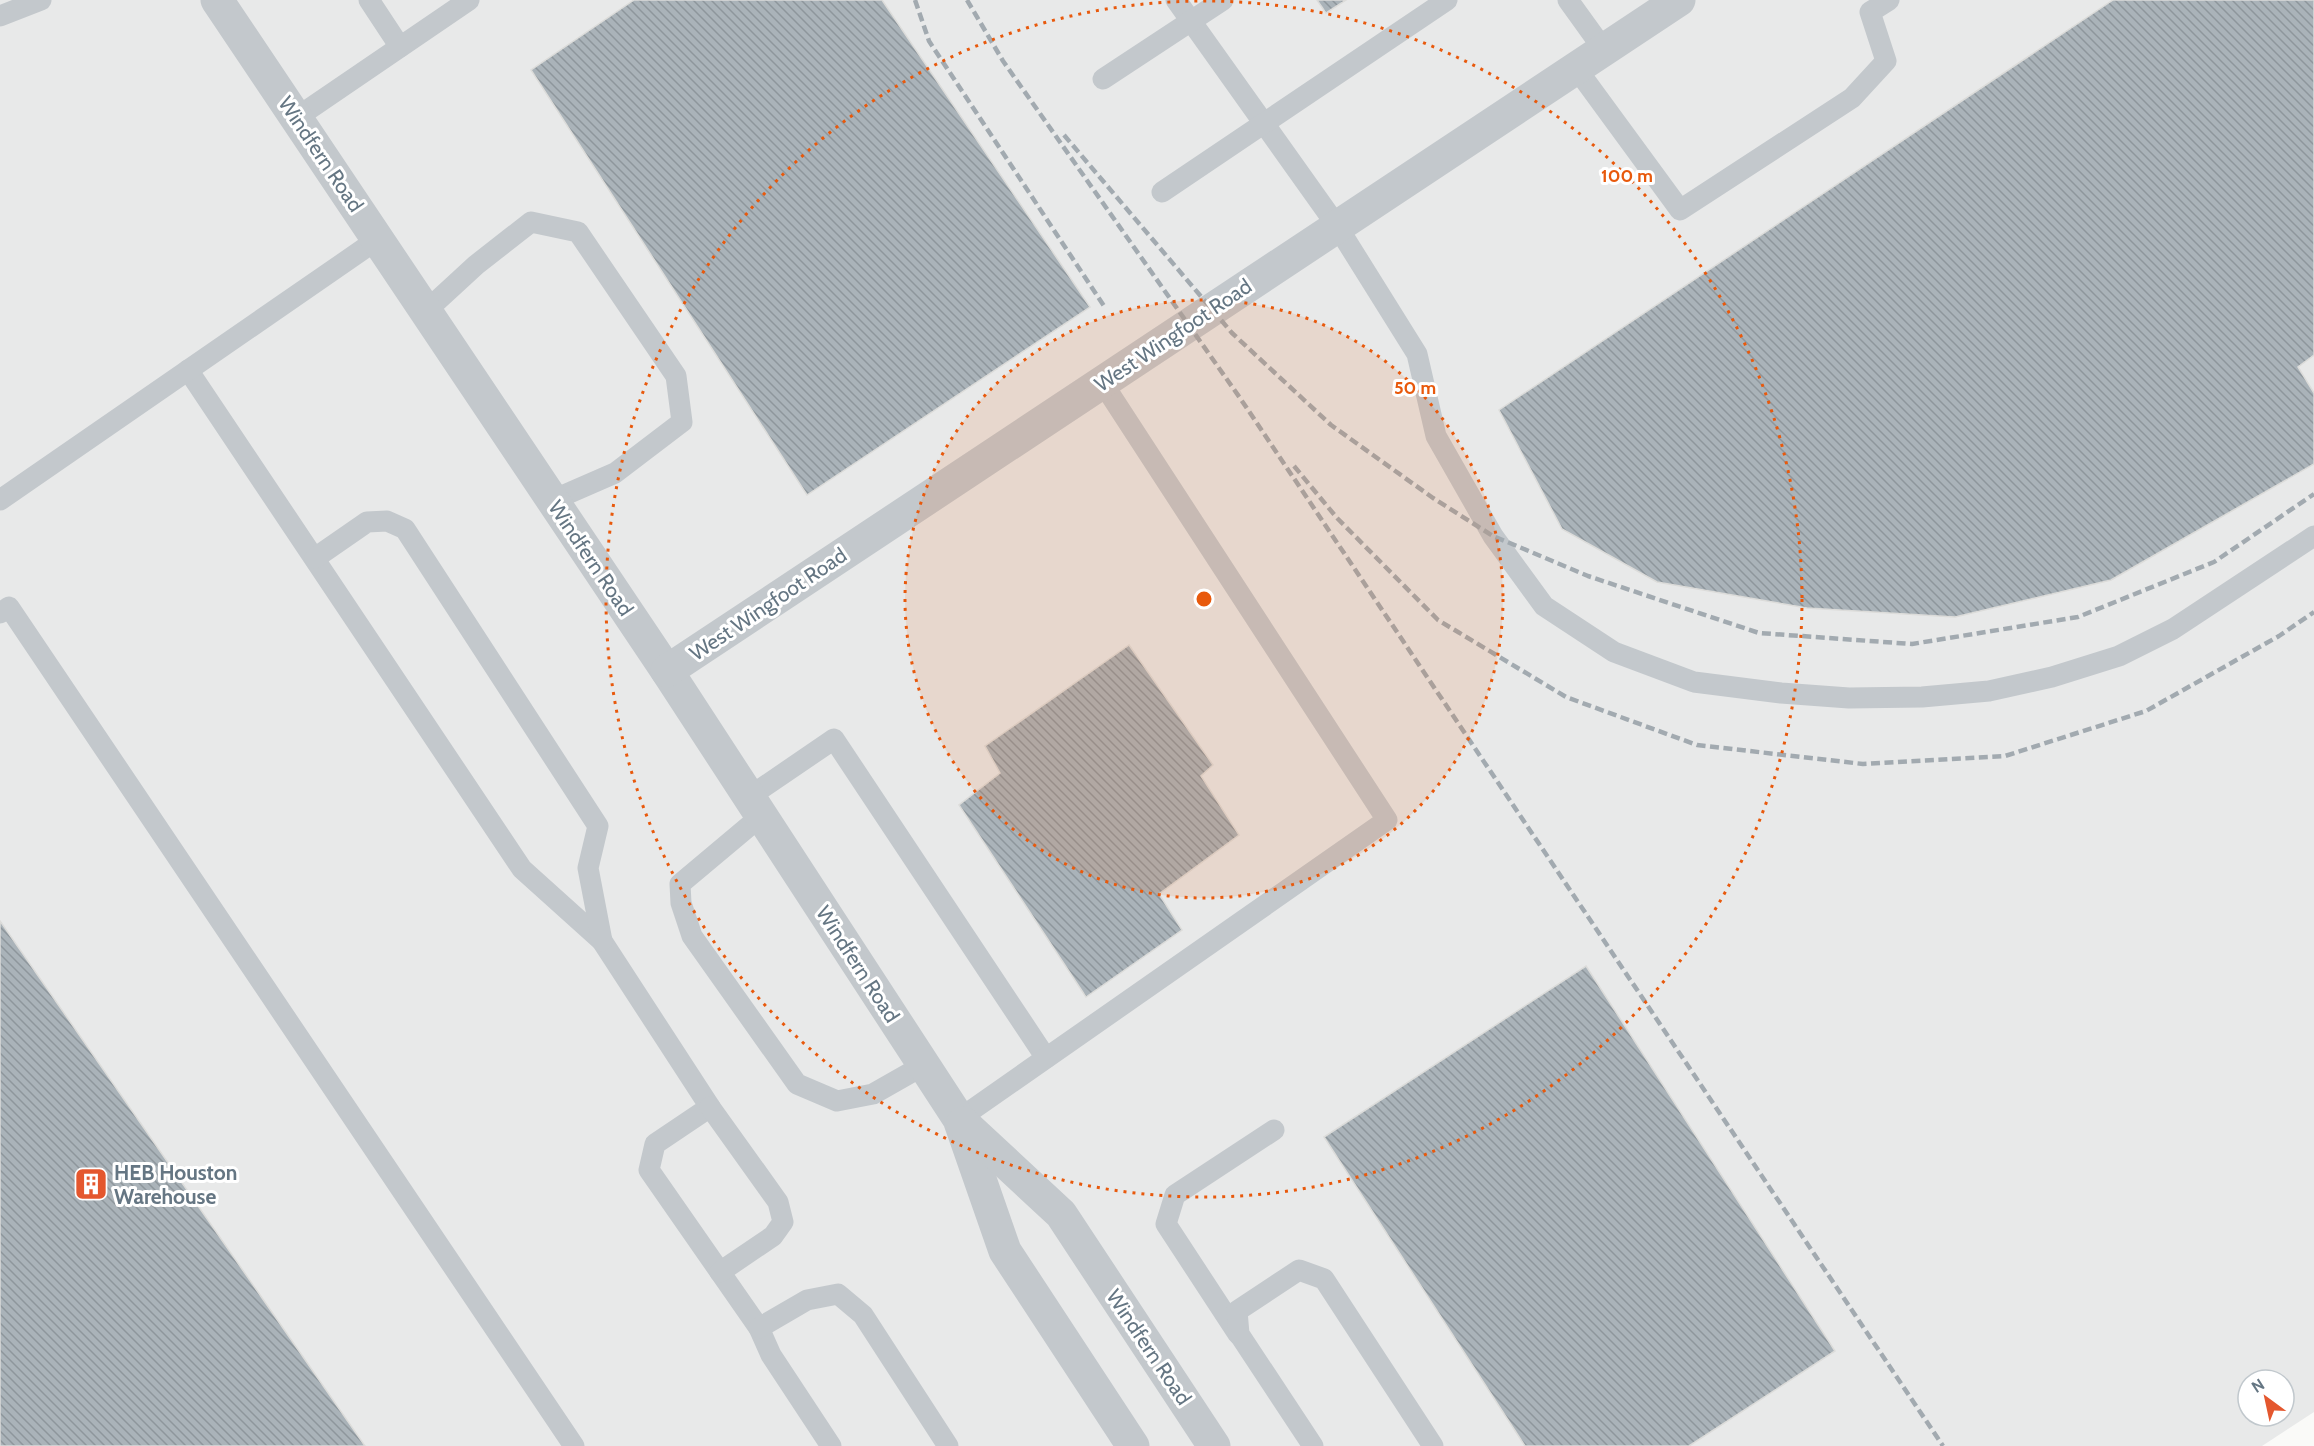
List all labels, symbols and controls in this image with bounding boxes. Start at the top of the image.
street label: Windfern Road [273,92,369,216]
text: 100 m [1601,165,1653,187]
street label: West Wingfoot Road [1090,273,1256,397]
text: 50 m [1394,377,1436,399]
street label: Windfern Road [543,496,639,620]
street label: West Wingfoot Road [685,542,851,666]
centre of rings [1194,589,1214,609]
street label: Windfern Road [811,901,905,1027]
place label: HEB Houston Warehouse [114,1160,237,1209]
building icon: HEB Houston Warehouse [73,1166,109,1202]
street label: Windfern Road [1101,1285,1197,1409]
north arrow [2236,1368,2296,1428]
text: N [2248,1375,2268,1397]

